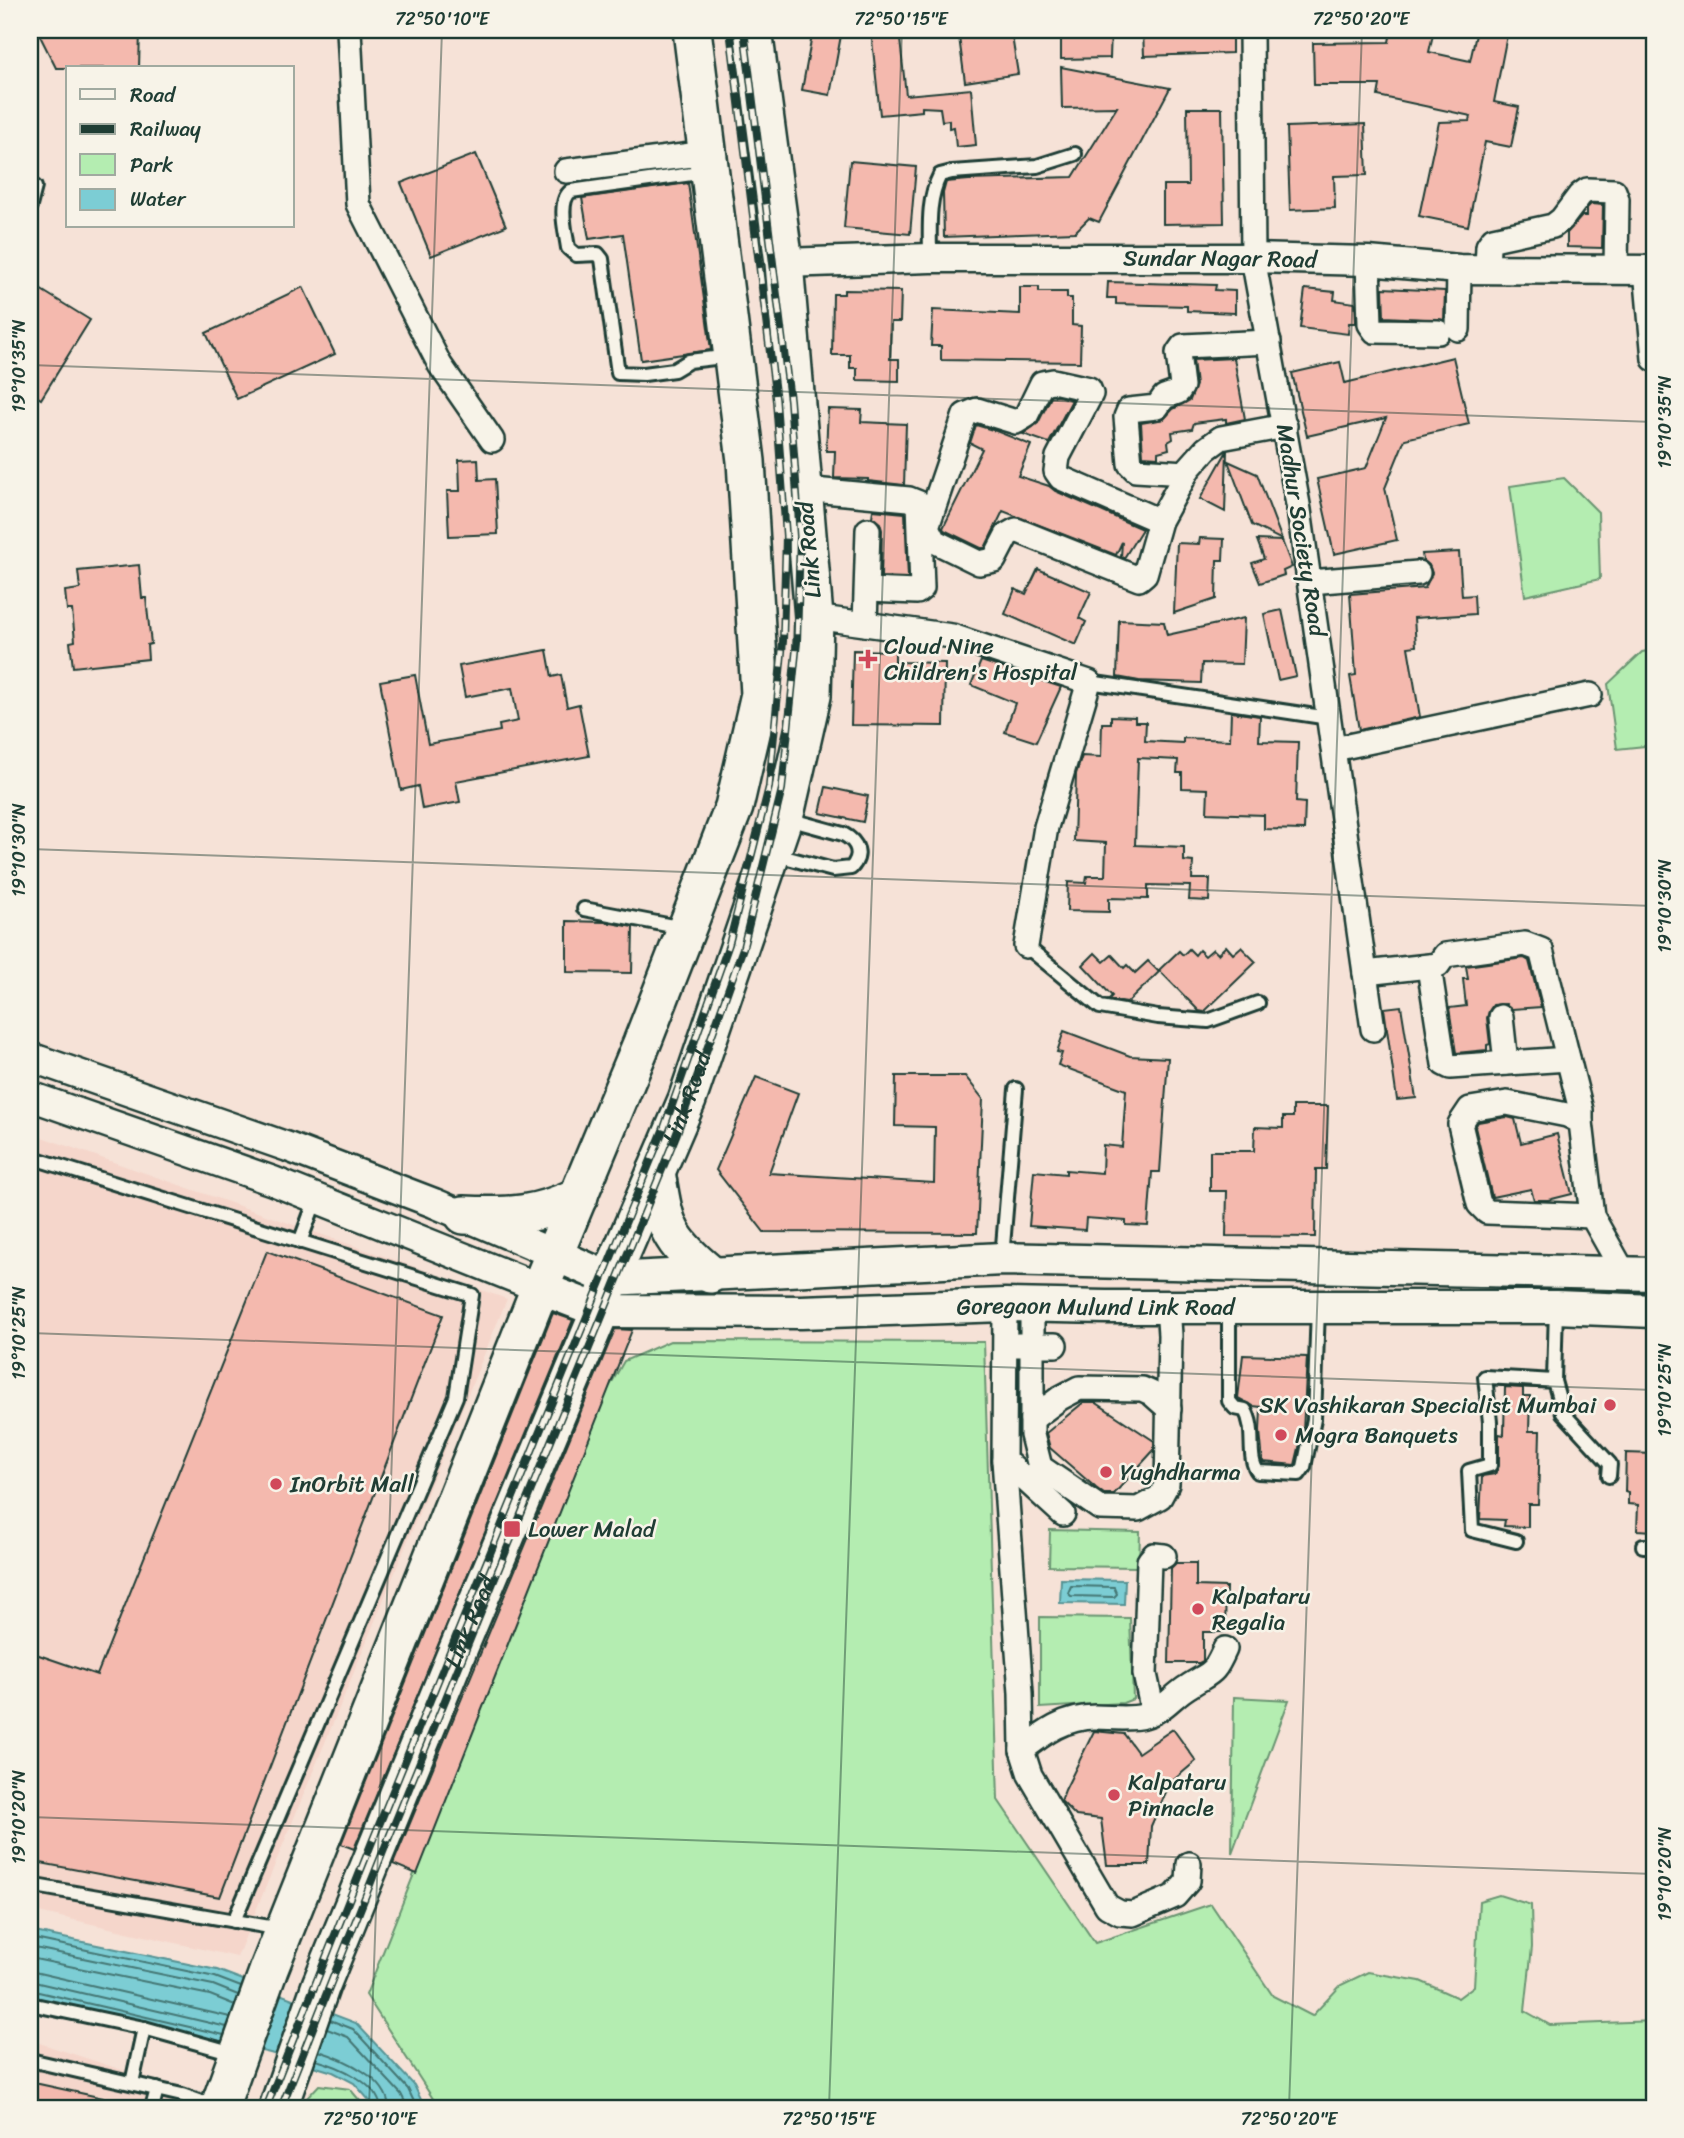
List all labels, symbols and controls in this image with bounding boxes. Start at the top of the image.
text: 72°50'10"E [395,3,490,35]
text: 72°50'15"E [854,3,949,35]
text: 72°50'20"E [1313,3,1410,35]
legend [66,66,294,228]
text: Road [130,76,177,114]
text: Railway [130,110,201,148]
text: Park [130,146,173,184]
text: Water [130,180,187,218]
street label: Sundar Nagar Road [1123,237,1319,280]
text: 19°10'35"N [3,319,35,413]
text: 19°10'35"N [1649,375,1681,469]
street label: Madhur Society Road [1264,421,1338,641]
street label: Link Road [784,498,834,600]
place label: Cloud Nine Children's Hospital [884,626,1078,693]
marker: Cloud Nine Children's Hospital [858,649,878,669]
text: 19°10'30"N [3,803,35,897]
text: 19°10'30"N [1649,859,1681,953]
street label: Link Road [650,1044,723,1151]
street label: Goregaon Mulund Link Road [956,1284,1237,1328]
text: 19°10'25"N [3,1286,35,1380]
text: 19°10'25"N [1649,1343,1681,1437]
place label: SK Vashikaran Specialist Mumbai [1259,1385,1597,1426]
marker: SK Vashikaran Specialist Mumbai [1602,1397,1618,1413]
place label: Mogra Banquets [1295,1415,1458,1456]
marker: Mogra Banquets [1273,1427,1289,1443]
place label: Yughdharma [1120,1452,1241,1493]
place label: InOrbit Mall [289,1464,414,1505]
marker: Yughdharma [1098,1464,1114,1480]
marker: InOrbit Mall [268,1476,284,1492]
place label: Lower Malad [528,1509,657,1550]
marker: Lower Malad [502,1519,522,1539]
street label: Link Road [432,1567,508,1674]
place label: Kalpataru Regalia [1212,1576,1311,1643]
marker: Kalpataru Regalia [1190,1601,1206,1617]
place label: Kalpataru Pinnacle [1128,1762,1227,1829]
text: 19°10'20"N [3,1769,35,1864]
marker: Kalpataru Pinnacle [1106,1787,1122,1803]
text: 19°10'20"N [1649,1826,1681,1921]
text: 72°50'10"E [323,2103,418,2135]
text: 72°50'15"E [782,2103,877,2135]
text: 72°50'20"E [1241,2103,1338,2135]

